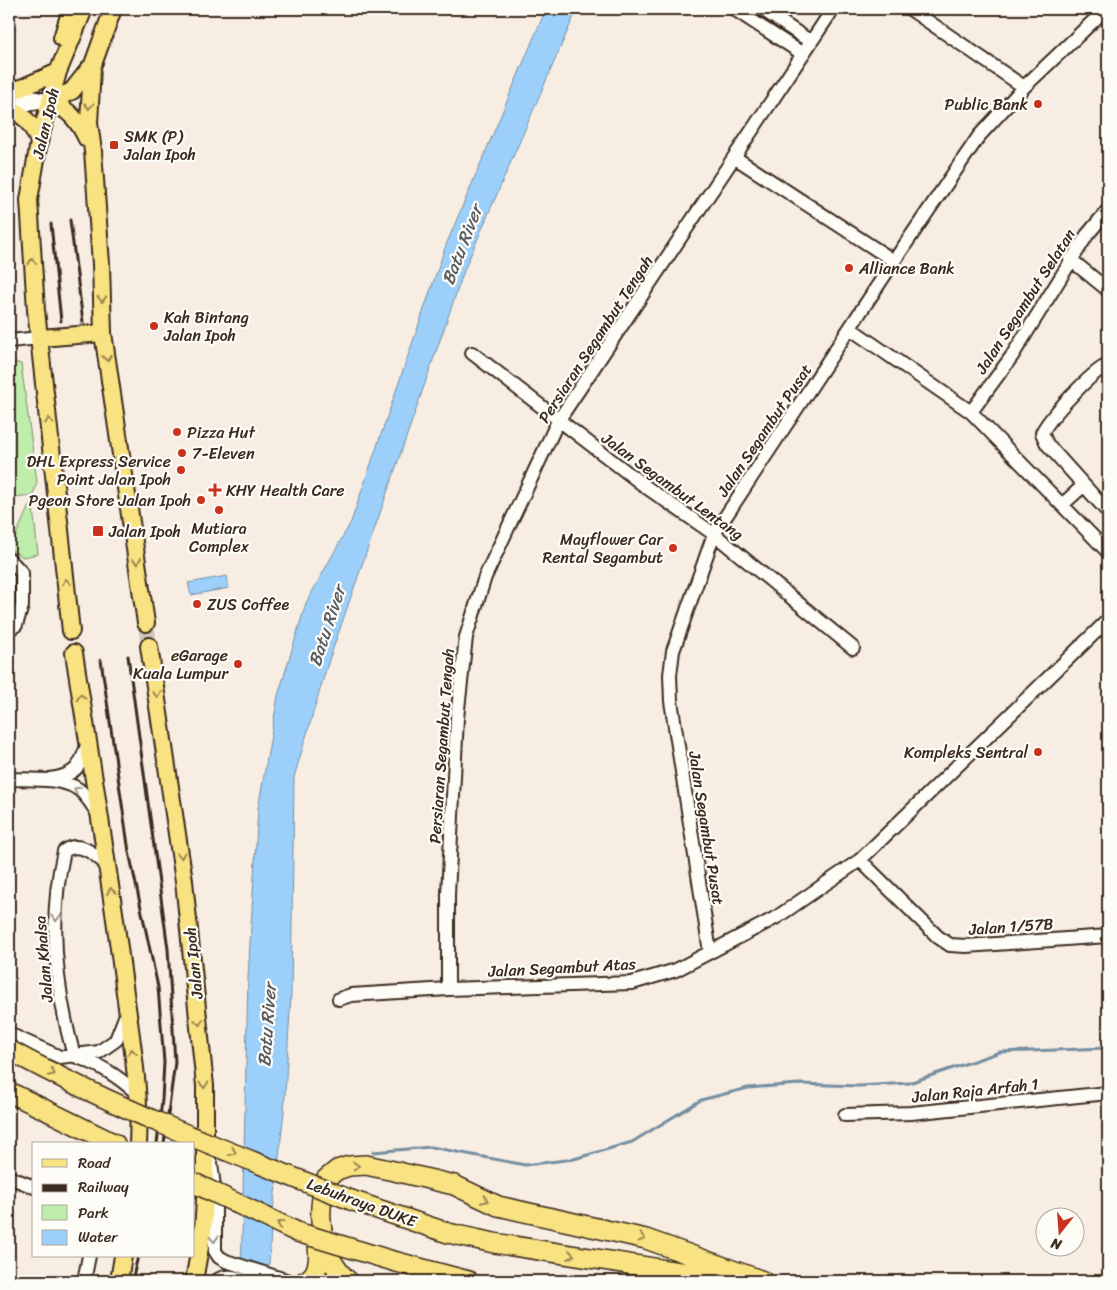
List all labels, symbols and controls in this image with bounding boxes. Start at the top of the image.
street label: Jalan Ipoh [23,85,68,162]
place label: Public Bank [945,90,1028,119]
marker: Public Bank [1032,98,1044,110]
one-way arrow [84,102,95,110]
place label: SMK (P) Jalan Ipoh [123,122,196,169]
marker: SMK (P) Jalan Ipoh [108,139,120,151]
water label: Batu River [432,197,493,290]
street label: Jalan Segambut Selatan [967,222,1084,381]
street label: Persiaran Segambut Tengah [530,249,661,429]
place label: Alliance Bank [858,254,955,283]
one-way arrow [27,257,38,265]
marker: Alliance Bank [843,262,855,274]
one-way arrow [97,295,107,303]
place label: Kah Bintang Jalan Ipoh [163,303,249,350]
marker: Kah Bintang Jalan Ipoh [148,320,160,332]
one-way arrow [101,353,111,362]
street label: Jalan Segambut Pusat [708,358,820,504]
one-way arrow [44,416,55,424]
place label: Pizza Hut [187,418,255,447]
street label: Jalan Segambut Lentang [594,424,750,548]
marker: Pizza Hut [171,426,183,438]
place label: 7-Eleven [192,439,255,468]
place label: DHL Express Service Point Jalan Ipoh [26,447,171,494]
marker: 7-Eleven [176,447,188,459]
marker: DHL Express Service Point Jalan Ipoh [175,464,187,476]
place label: KHY Health Care [226,476,345,505]
marker: KHY Health Care [208,483,222,497]
place label: Pgeon Store Jalan Ipoh [28,486,191,515]
marker: Pgeon Store Jalan Ipoh [195,494,207,506]
marker: Mutiara Complex [213,504,225,516]
place label: Mutiara Complex [189,514,250,561]
place label: Jalan Ipoh [108,517,181,546]
marker: Jalan Ipoh [91,524,105,538]
place label: Mayflower Car Rental Segambut [542,525,664,572]
marker: Mayflower Car Rental Segambut [667,542,679,554]
one-way arrow [131,558,142,566]
one-way arrow [61,578,72,586]
water label: Batu River [299,578,356,671]
place label: ZUS Coffee [207,590,289,619]
marker: ZUS Coffee [191,598,203,610]
place label: eGarage Kuala Lumpur [133,641,229,688]
street label: Persiaran Segambut Tengah [420,647,463,845]
marker: eGarage Kuala Lumpur [232,658,244,670]
one-way arrow [151,690,161,699]
one-way arrow [77,693,87,702]
place label: Kompleks Sentral [904,738,1028,767]
marker: Kompleks Sentral [1032,746,1044,758]
street label: Jalan Segambut Pusat [680,748,733,907]
one-way arrow [74,786,83,796]
one-way arrow [175,851,186,859]
one-way arrow [106,887,117,895]
street label: Jalan 1/57B [967,909,1054,944]
street label: Jalan Khalsa [25,914,62,1005]
one-way arrow [50,914,61,922]
street label: Jalan Ipoh [175,926,212,1001]
street label: Jalan Segambut Atas [487,949,637,986]
water label: Batu River [248,979,286,1068]
one-way arrow [193,1018,204,1026]
one-way arrow [127,1048,138,1056]
one-way arrow [47,1067,56,1077]
street label: Jalan Raja Arfah 1 [909,1069,1040,1112]
one-way arrow [199,1081,210,1089]
legend [32,1142,195,1258]
one-way arrow [228,1146,237,1156]
text: Road [78,1150,111,1176]
one-way arrow [352,1160,360,1171]
street label: Lebuhraya DUKE [303,1169,422,1236]
text: Railway [78,1174,129,1200]
one-way arrow [480,1194,489,1204]
text: Park [78,1200,109,1226]
north arrow [1034,1208,1084,1258]
one-way arrow [276,1220,285,1231]
text: Water [78,1224,118,1250]
text: N [1048,1230,1066,1258]
one-way arrow [638,1232,647,1243]
one-way arrow [208,1236,219,1244]
one-way arrow [566,1250,575,1260]

